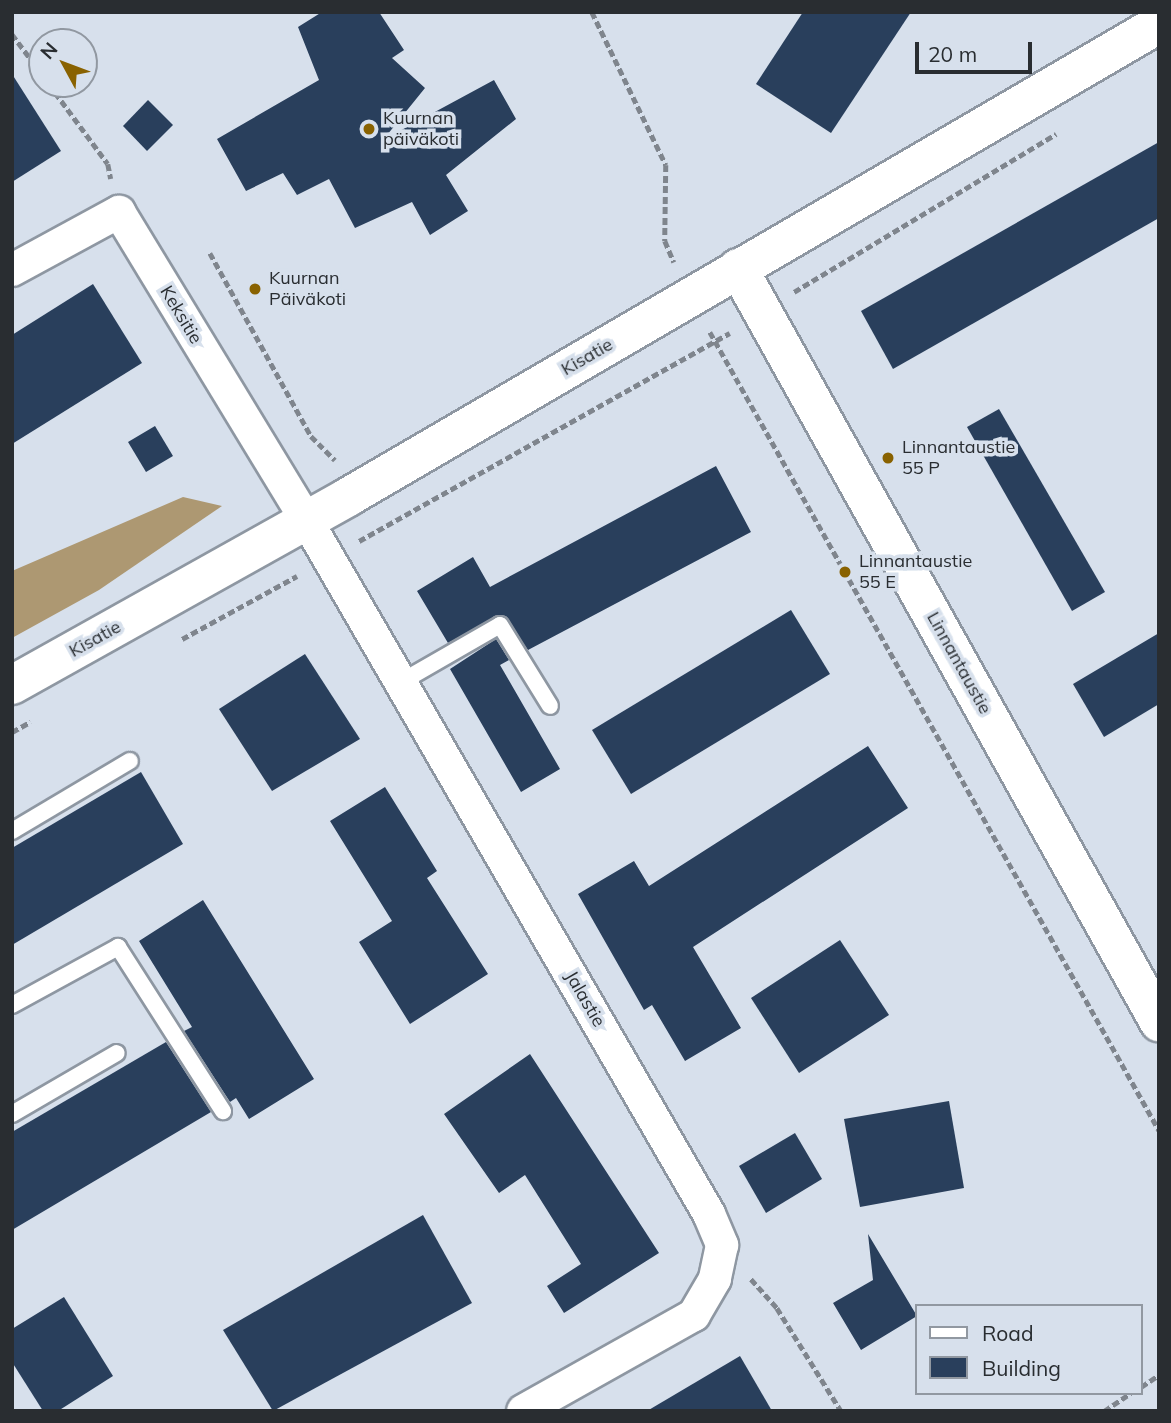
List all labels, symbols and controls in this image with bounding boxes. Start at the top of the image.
north arrow [28,28,98,98]
scale bar [919,28,1036,72]
text: N [35,37,62,64]
text: 20 m [928,41,977,67]
place label: Kuurnan päiväkoti [383,108,459,150]
marker: Kuurnan päiväkoti [361,121,377,137]
place label: Kuurnan Päiväkoti [269,268,346,310]
marker: Kuurnan Päiväkoti [247,281,263,297]
street label: Keksitie [155,282,207,348]
street label: Kisatie [557,334,617,380]
place label: Linnantaustie 55 P [902,437,1015,480]
marker: Linnantaustie 55 P [880,450,896,466]
place label: Linnantaustie 55 E [859,551,972,594]
marker: Linnantaustie 55 E [837,564,853,580]
street label: Linnantaustie [922,608,996,718]
street label: Kisatie [65,616,125,662]
street label: Jalastie [560,967,610,1031]
legend [916,1304,1143,1395]
text: Road [982,1320,1033,1346]
text: Building [982,1355,1061,1381]

